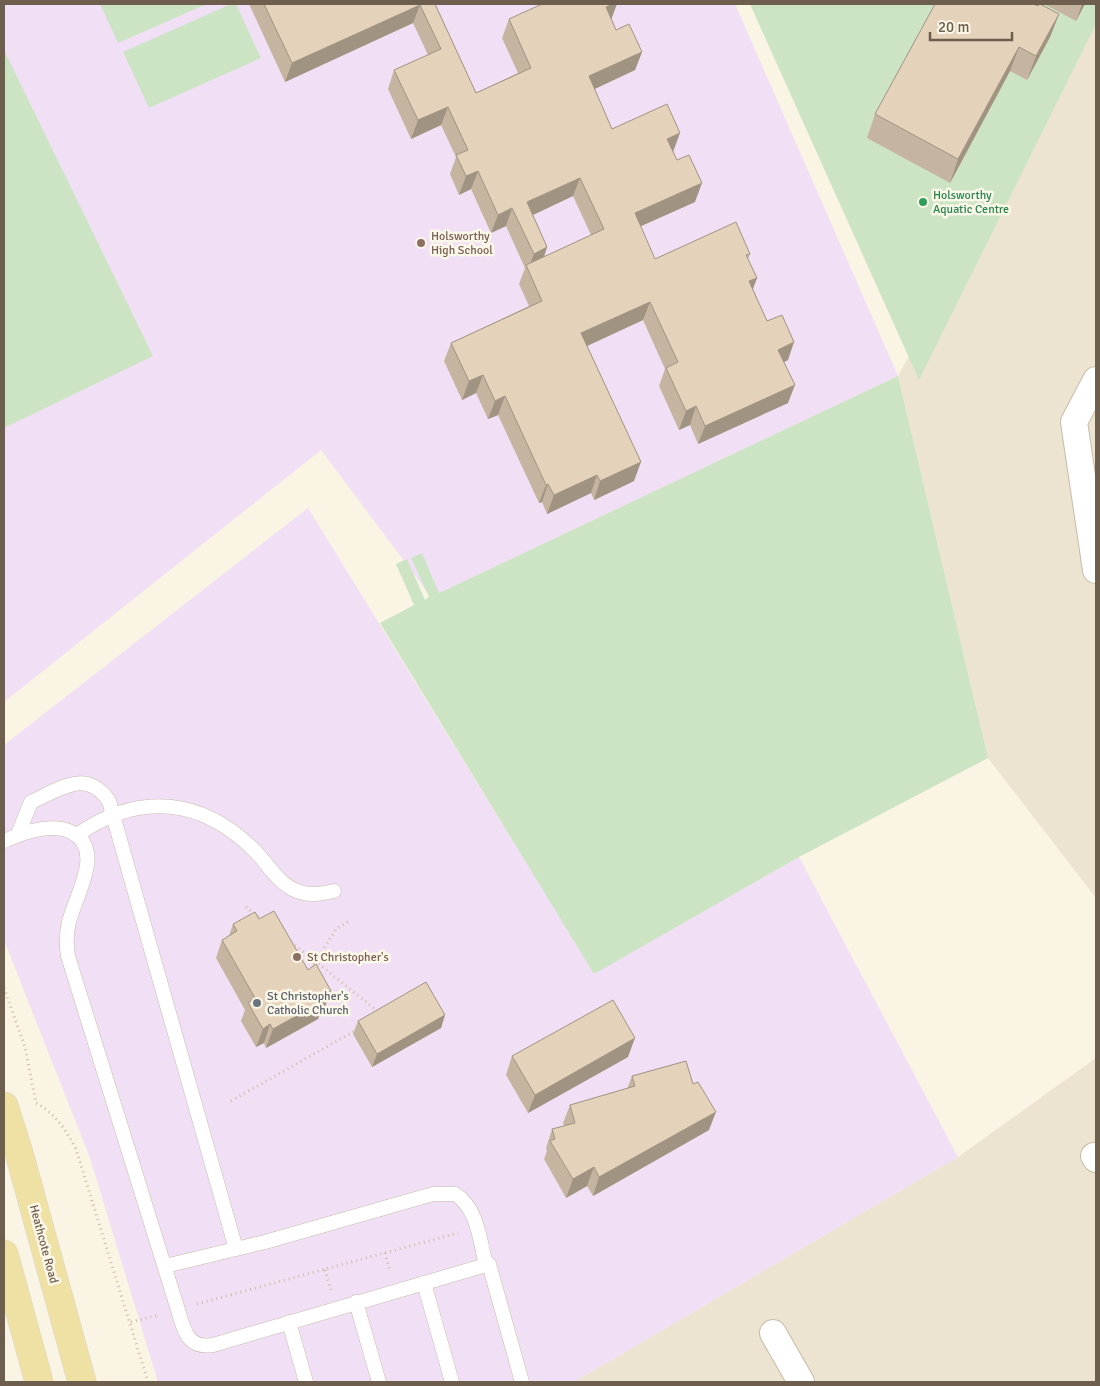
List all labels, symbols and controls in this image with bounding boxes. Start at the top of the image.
scale bar [930,10,1012,42]
text: 20 m [938,18,969,36]
place label: Holsworthy Aquatic Centre [933,188,1009,217]
marker: Holsworthy Aquatic Centre [917,196,929,208]
place label: Holsworthy High School [431,229,493,258]
marker: Holsworthy High School [415,237,427,249]
place label: St Christopher's [307,950,389,965]
marker: St Christopher's [291,951,303,963]
place label: St Christopher's Catholic Church [267,989,349,1018]
marker: St Christopher's Catholic Church [251,997,263,1009]
street label: Heathcote Road [26,1203,61,1285]

